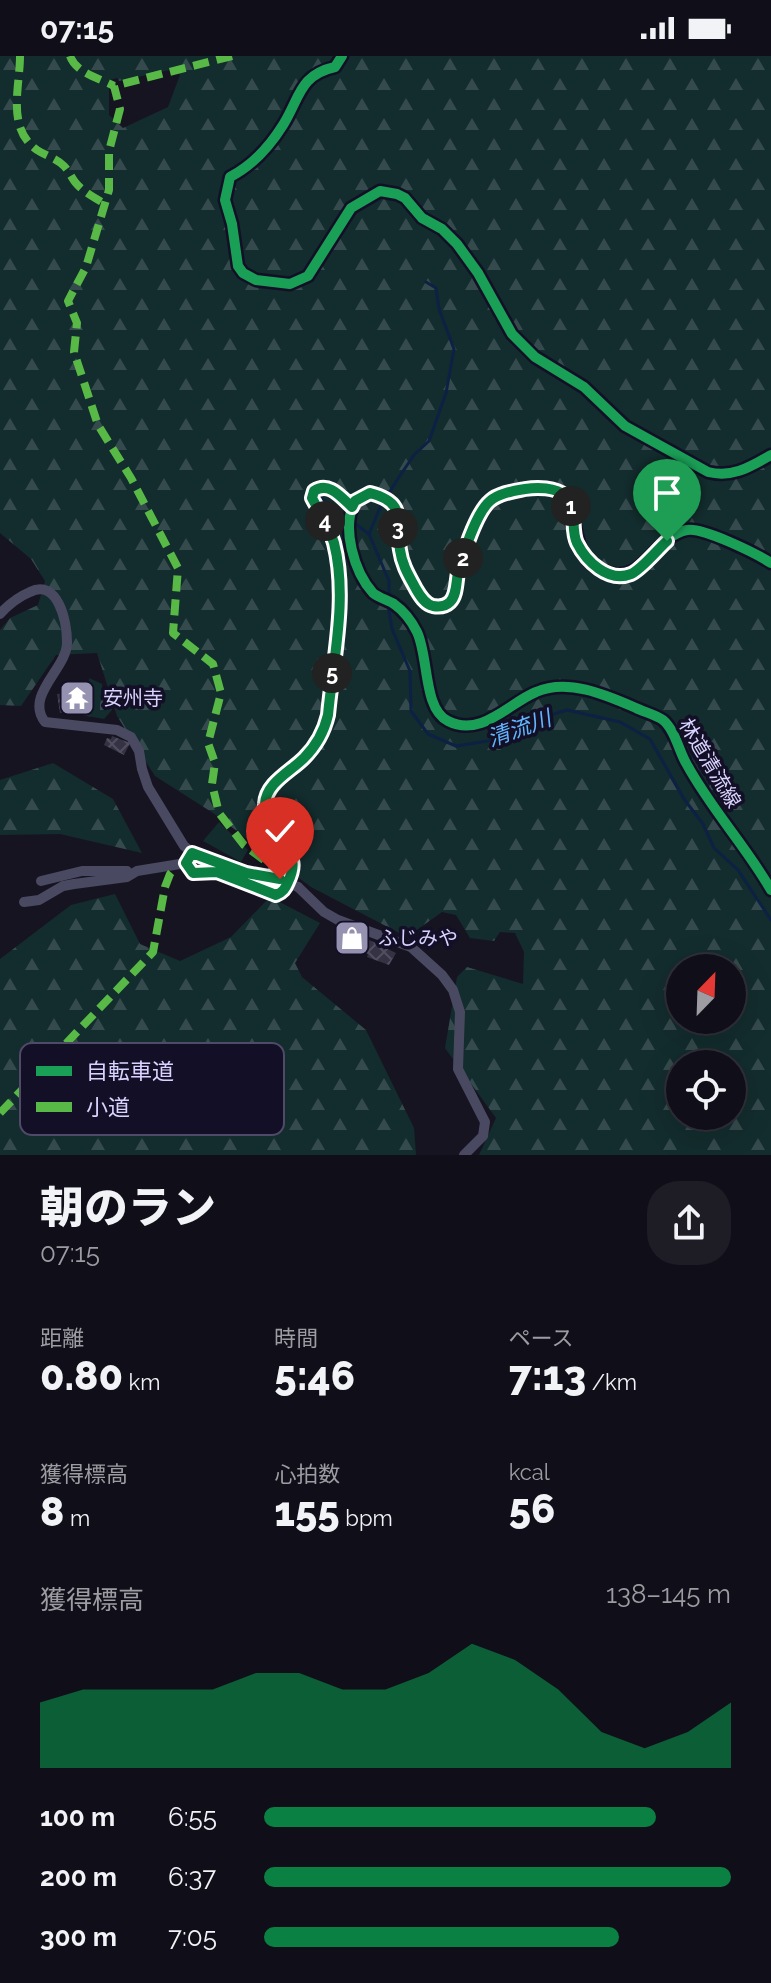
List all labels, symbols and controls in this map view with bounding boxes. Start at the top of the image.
text: 07:15 [40,11,114,46]
pin [633,459,701,541]
icon: arrive [645,471,689,515]
pin: 1 [551,486,591,526]
text: 1 [566,493,576,519]
pin: 4 [305,501,345,541]
text: 4 [319,508,331,534]
pin: 3 [378,508,418,548]
text: 3 [392,515,404,541]
pin: 2 [443,538,483,578]
text: 2 [457,545,469,571]
pin: 5 [312,653,352,693]
text: 5 [326,660,338,686]
temple icon: 安州寺 [58,679,96,717]
place label: 安州寺 [103,686,163,710]
water label: 清流川 [484,704,556,752]
street label: 林道清流線 [674,714,746,812]
pin [246,797,314,879]
icon: check [258,809,302,853]
shop icon: ふじみや [333,919,371,957]
place label: ふじみや [378,926,458,950]
north arrow [666,954,746,1034]
map controls [666,954,746,1130]
legend [20,1043,284,1135]
button: locate [666,1050,746,1130]
text: 自転車道 [86,1058,174,1084]
text: 小道 [86,1094,130,1120]
button: share [647,1181,731,1265]
text: 朝のラン [40,1182,216,1233]
text: 07:15 [40,1238,100,1268]
text: 距離 [40,1325,84,1351]
text: 時間 [274,1325,318,1351]
text: ペース [509,1325,574,1351]
text: 0.80 [40,1352,123,1399]
text: 5:46 [274,1352,355,1399]
text: 7:13 [509,1352,586,1399]
text: km [123,1369,160,1395]
text: /km [586,1369,637,1395]
text: kcal [509,1459,550,1485]
text: 獲得標高 [40,1461,128,1487]
text: 心拍数 [274,1461,340,1487]
text: 56 [509,1485,555,1532]
text: 8 [40,1488,64,1535]
text: 155 [274,1488,340,1535]
text: m [64,1505,90,1531]
text: bpm [340,1505,393,1531]
text: 138–145 m [606,1579,731,1609]
text: 獲得標高 [40,1585,144,1615]
text: 100 m [40,1802,115,1832]
text: 6:55 [168,1802,217,1832]
text: 200 m [40,1862,117,1892]
text: 6:37 [168,1862,216,1892]
text: 300 m [40,1922,117,1952]
text: 7:05 [168,1922,217,1952]

